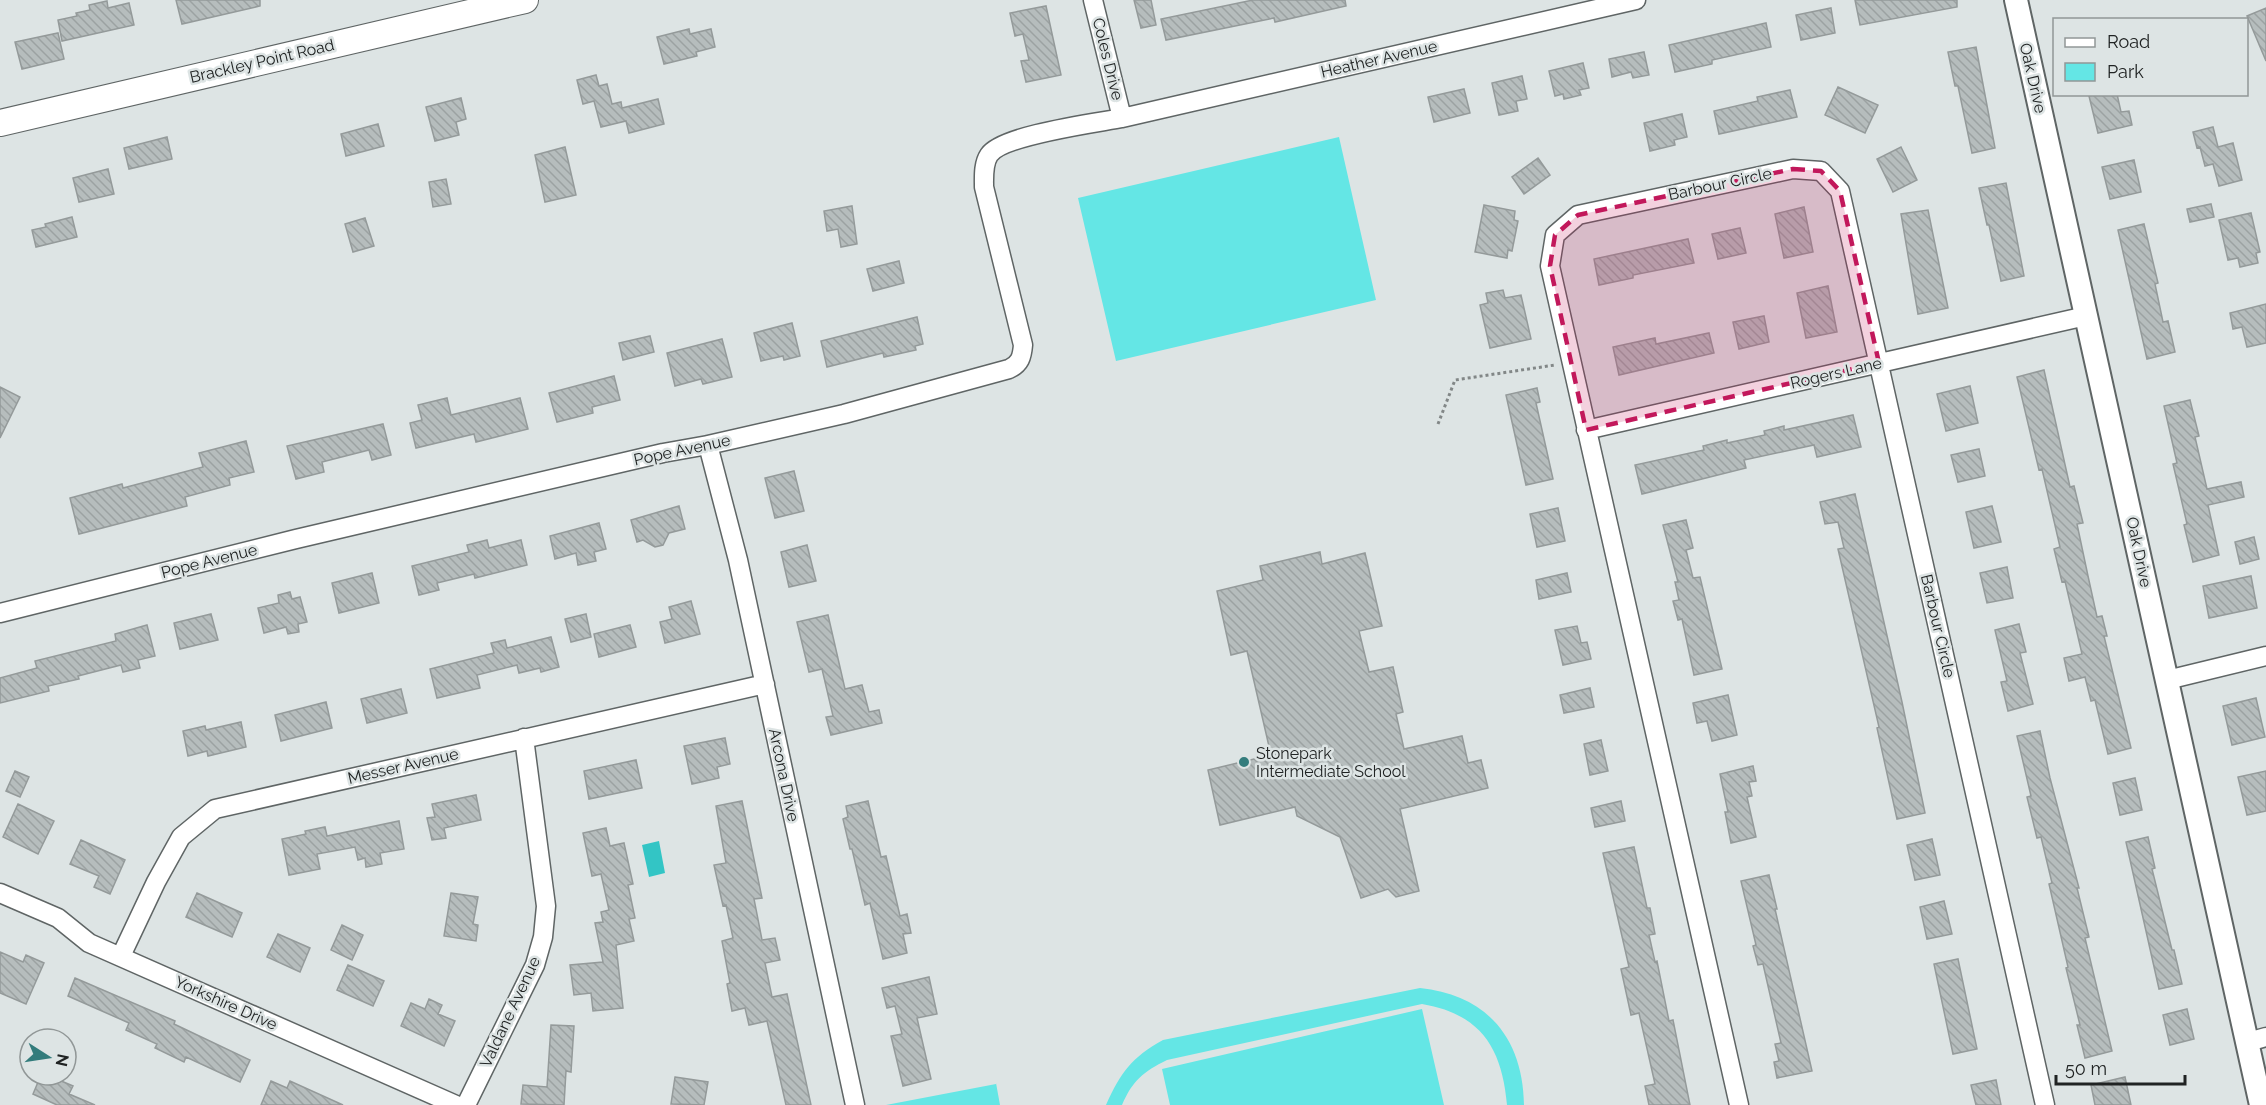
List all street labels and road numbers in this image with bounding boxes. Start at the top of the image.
street label: Coles Drive [1089,16,1127,102]
street label: Brackley Point Road [188,35,336,87]
street label: Heather Avenue [1319,36,1439,82]
street label: Oak Drive [2016,41,2050,115]
street label: Barbour Circle [1666,164,1774,204]
street label: Rogers Lane [1788,353,1884,393]
street label: Pope Avenue [632,430,732,470]
street label: Oak Drive [2122,515,2156,589]
street label: Pope Avenue [159,540,259,582]
street label: Barbour Circle [1917,572,1959,680]
street label: Arcona Drive [765,727,803,823]
street label: Messer Avenue [346,744,460,788]
street label: Valdane Avenue [476,954,544,1070]
street label: Yorkshire Drive [172,972,280,1034]

